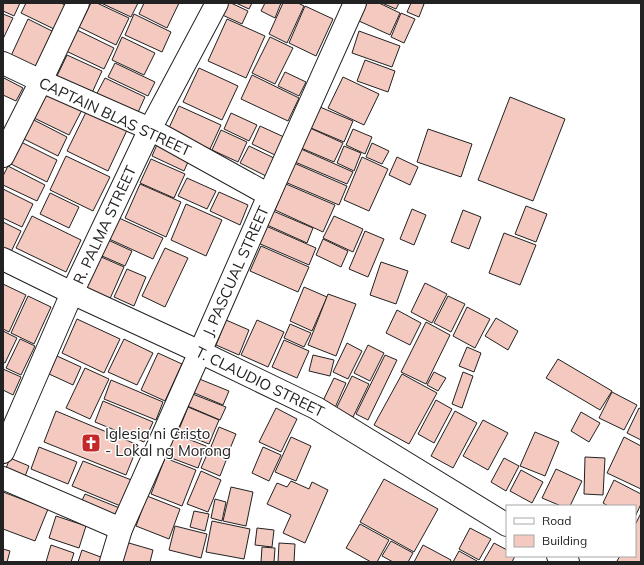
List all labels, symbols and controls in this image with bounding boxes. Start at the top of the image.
street label: CAPTAIN BLAS STREET [36,73,194,160]
street label: R. PALMA STREET [69,163,140,287]
street label: J. PASCUAL STREET [198,203,273,339]
street label: T. CLAUDIO STREET [193,342,328,421]
place label: Iglesia ni Cristo - Lokal ng Morong [105,424,231,460]
church icon: Iglesia ni Cristo - Lokal ng Morong [80,432,102,454]
legend [506,505,636,557]
text: Road [542,513,571,528]
text: Building [542,533,587,548]

